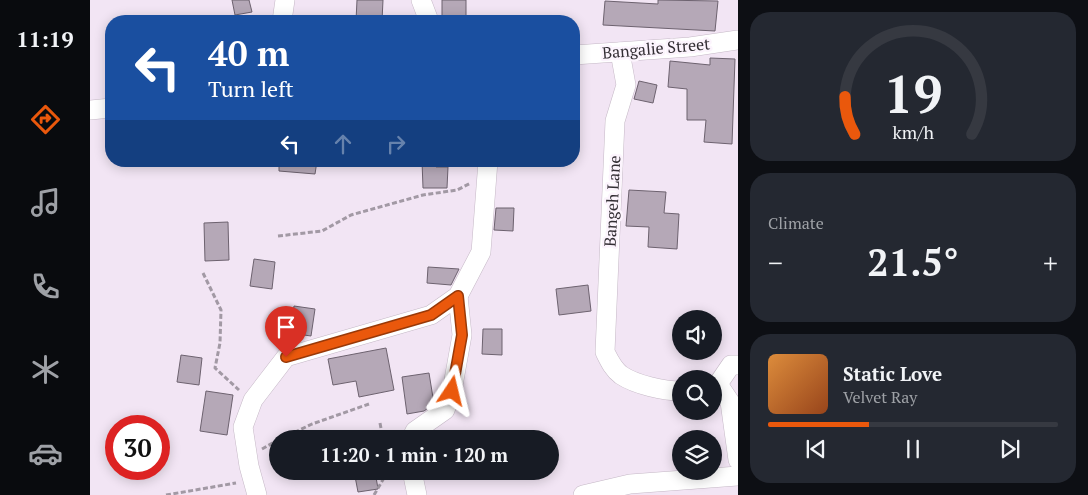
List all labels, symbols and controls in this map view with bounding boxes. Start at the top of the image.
text: 11:19 [16,24,74,53]
text: 40 m [208,30,289,76]
street label: Bangalie Street [601,32,711,64]
icon: left [125,35,190,100]
text: 19 [884,59,942,128]
text: Turn left [208,74,294,103]
icon: directions [28,102,63,137]
text: km/h [892,120,934,144]
icon: left [276,130,304,158]
icon: ahead [329,130,357,158]
icon: right [382,130,410,158]
street label: Bangeh Lane [599,155,625,247]
icon: music [28,185,63,220]
text: Climate [768,212,824,234]
text: 21.5° [867,237,959,287]
text: − [768,244,783,281]
text: + [1043,244,1058,281]
icon: phone [28,269,63,304]
pin [265,306,307,357]
map controls [672,310,722,480]
button: sound [672,310,722,360]
icon: arrive [272,313,300,341]
icon: climate [28,352,63,387]
text: Static Love [843,361,942,386]
position arrow [425,364,477,416]
button: search [672,370,722,420]
text: Velvet Ray [843,386,917,408]
speed limit sign: 30 [105,415,170,480]
button: layers [672,430,722,480]
icon: previous [802,435,830,463]
icon: pause [899,435,927,463]
icon: next [996,435,1024,463]
icon: car [28,436,63,471]
text: 11:20 · 1 min · 120 m [320,442,508,467]

